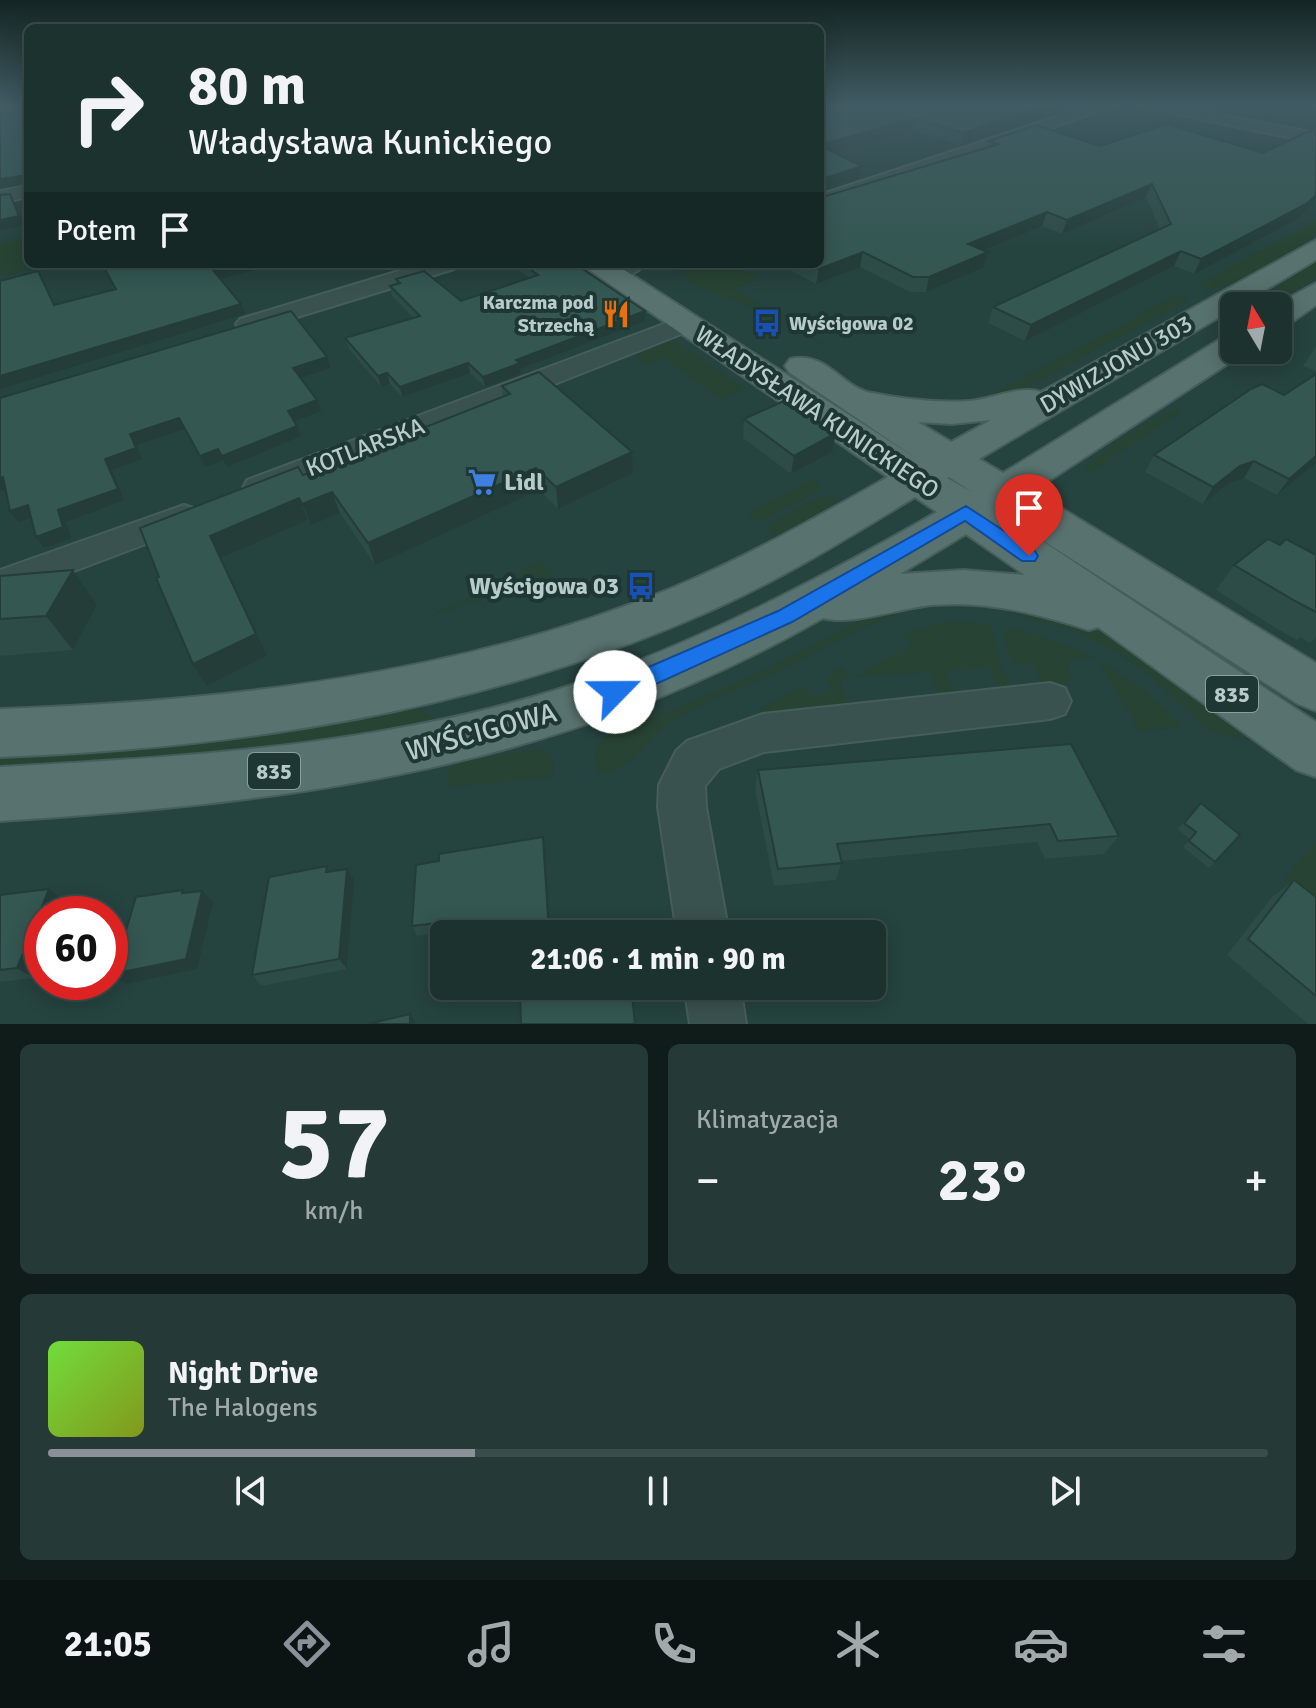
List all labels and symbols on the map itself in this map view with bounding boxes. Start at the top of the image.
place label: Karczma pod Strzechą [482,290,595,338]
north arrow [1220,292,1292,364]
restaurant icon: Karczma pod Strzechą [601,299,631,329]
bus stop icon: Wyścigowa 02 [752,308,782,338]
street label: DYWIZJONU 303 [1034,308,1198,420]
place label: Wyścigowa 02 [789,311,914,336]
street label: WŁADYSŁAWA KUNICKIEGO [689,319,945,505]
street label: KOTLARSKA [301,411,429,483]
supermarket icon: Lidl [467,467,497,497]
place label: Lidl [504,467,544,497]
pin [995,474,1063,556]
place label: Wyścigowa 03 [469,571,619,601]
bus stop icon: Wyścigowa 03 [626,571,656,601]
position arrow [573,650,657,734]
road number: 835 [1206,676,1258,712]
street label: WYŚCIGOWA [402,696,560,768]
road number: 835 [248,753,300,789]
speed limit sign: 60 [24,896,128,1000]

